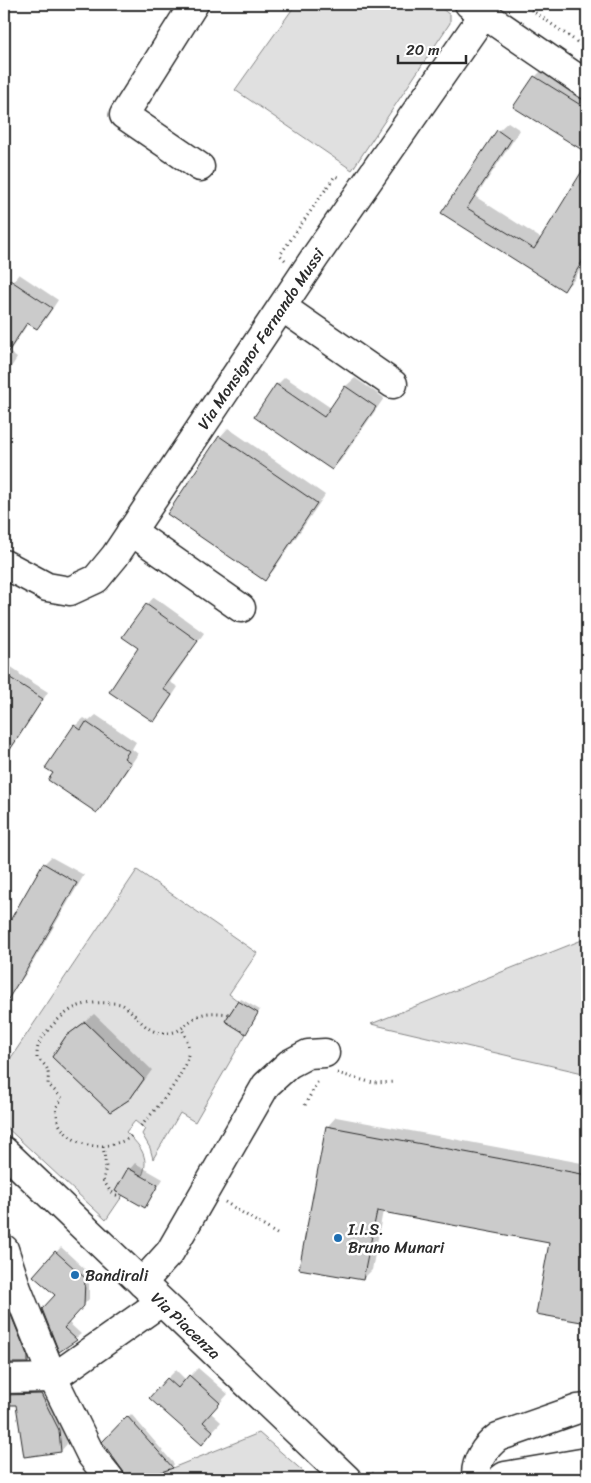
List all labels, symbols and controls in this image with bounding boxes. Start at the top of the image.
scale bar [398,32,466,64]
text: 20 m [406,37,440,63]
street label: Via Monsignor Fernando Mussi [189,241,332,436]
place label: I.I.S. Bruno Munari [347,1215,445,1262]
marker: I.I.S. Bruno Munari [332,1232,344,1244]
place label: Bandirali [85,1261,149,1290]
marker: Bandirali [69,1269,81,1281]
street label: Via Piacenza [144,1284,228,1366]

